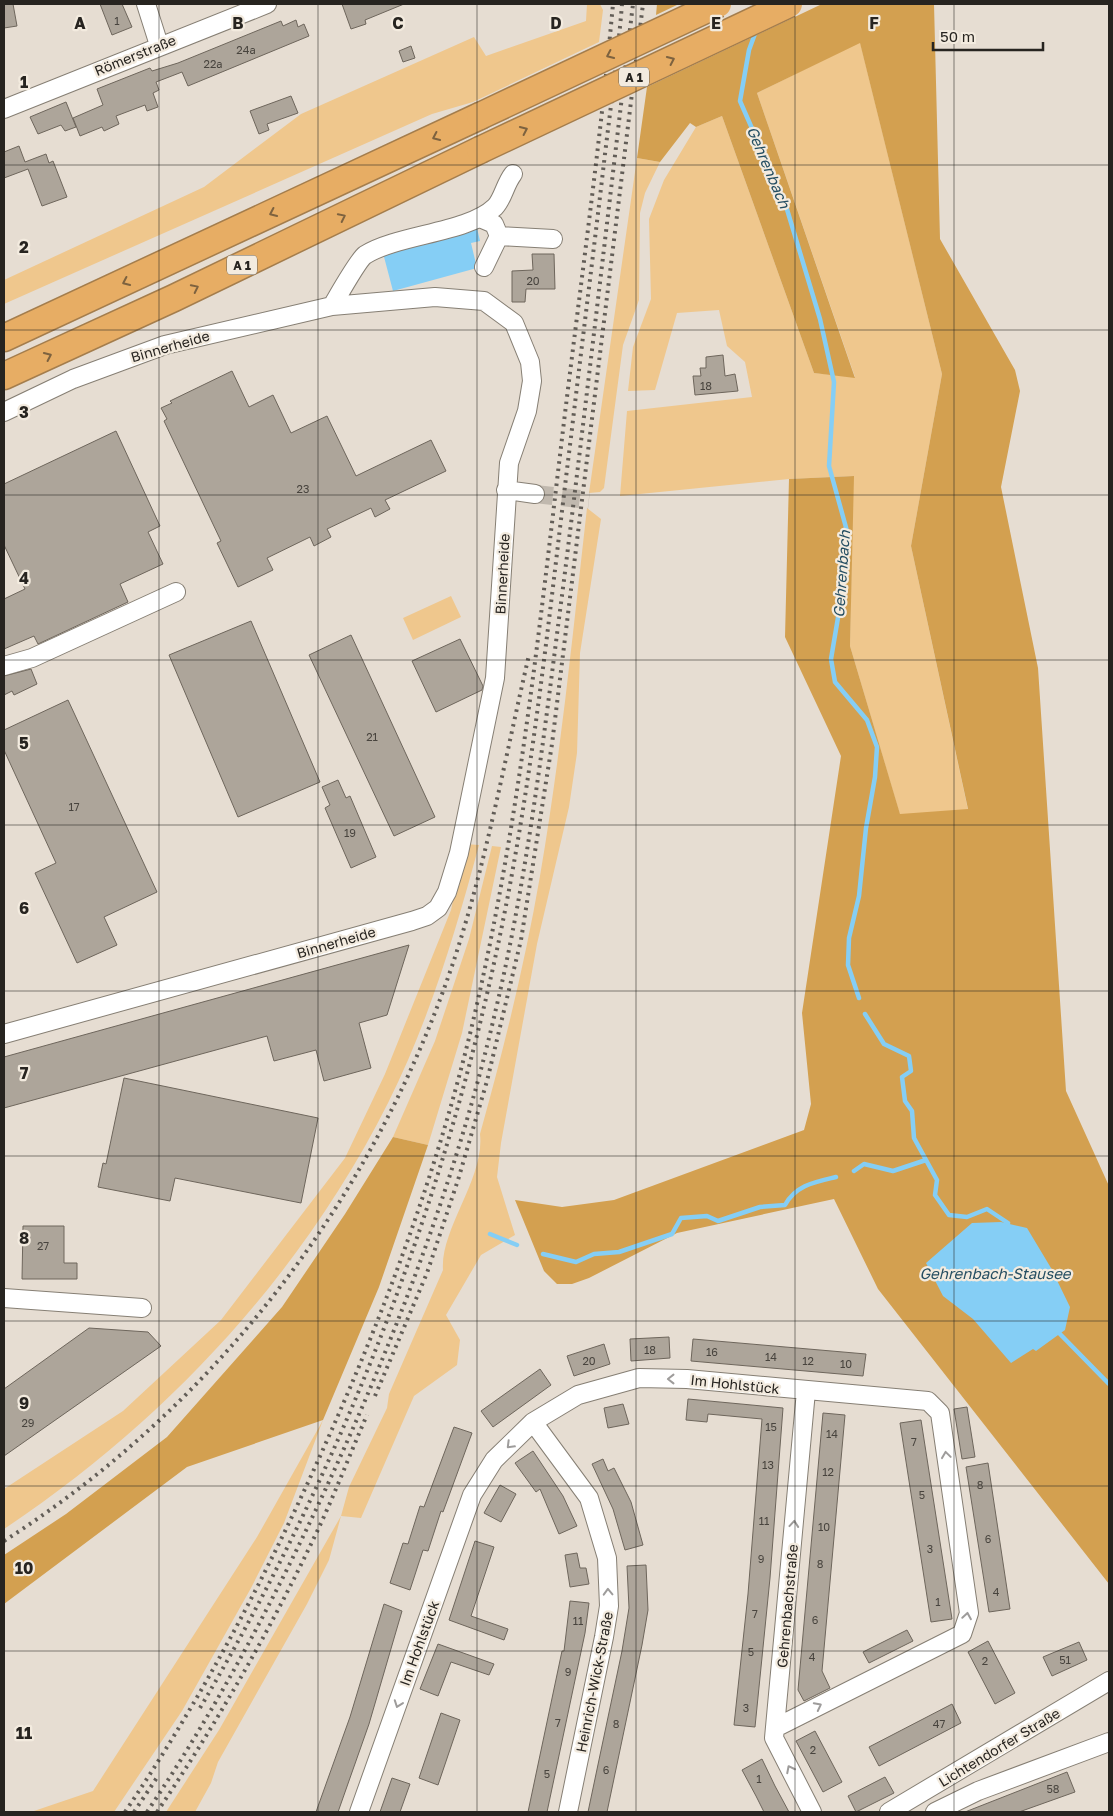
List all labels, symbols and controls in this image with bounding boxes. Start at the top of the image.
text: A [74,13,86,33]
text: B [232,13,244,33]
text: C [392,13,404,33]
text: D [550,13,562,33]
text: E [711,13,721,33]
text: F [869,13,879,33]
house number: 1 [114,14,120,27]
scale bar [933,20,1043,52]
text: 50 m [940,27,975,45]
street label: Römerstraße [92,31,178,79]
house number: 24a [236,43,256,56]
one-way arrow [607,48,616,58]
one-way arrow [666,56,675,66]
house number: 22a [204,57,222,70]
road number: A 1 [619,68,649,86]
text: 1 [20,72,28,92]
water label: Gehrenbach [744,123,795,211]
one-way arrow [519,125,528,136]
one-way arrow [432,130,441,141]
one-way arrow [269,207,278,217]
one-way arrow [337,213,346,223]
text: 2 [19,237,29,257]
road number: A 1 [227,256,257,274]
house number: 20 [526,274,540,287]
one-way arrow [122,275,131,286]
one-way arrow [190,283,199,294]
street label: Binnerheide [129,327,211,365]
one-way arrow [43,352,52,362]
house number: 18 [700,379,712,392]
text: 3 [19,402,29,422]
house number: 23 [297,482,309,495]
water label: Gehrenbach [829,529,853,618]
street label: Binnerheide [491,533,513,615]
text: 4 [19,568,29,588]
house number: 21 [366,730,378,743]
text: 5 [19,733,29,753]
house number: 17 [68,800,80,813]
house number: 19 [344,826,356,839]
text: 6 [19,898,29,918]
street label: Binnerheide [295,923,377,961]
text: 7 [20,1063,29,1083]
text: 8 [19,1228,29,1248]
house number: 27 [37,1239,49,1252]
water label: Gehrenbach-Stausee [919,1264,1072,1282]
house number: 18 [644,1343,656,1356]
house number: 16 [706,1345,718,1358]
house number: 14 [765,1350,777,1363]
house number: 20 [582,1354,596,1367]
house number: 12 [802,1354,814,1367]
house number: 10 [840,1357,852,1370]
street label: Im Hohlstück [690,1371,780,1397]
one-way arrow [666,1374,674,1384]
text: 9 [19,1393,29,1413]
house number: 29 [21,1416,35,1429]
house number: 15 [765,1420,777,1433]
house number: 14 [826,1427,838,1440]
house number: 7 [911,1435,917,1448]
one-way arrow [506,1439,515,1448]
one-way arrow [942,1451,952,1459]
house number: 13 [762,1458,774,1471]
house number: 12 [822,1465,834,1478]
house number: 8 [977,1478,984,1491]
house number: 5 [919,1488,925,1501]
house number: 11 [759,1514,769,1527]
one-way arrow [789,1520,800,1528]
house number: 10 [818,1520,830,1533]
house number: 6 [985,1532,992,1545]
house number: 3 [927,1542,933,1555]
street label: Gehrenbachstraße [773,1544,801,1668]
house number: 9 [758,1552,764,1565]
house number: 8 [817,1557,824,1570]
text: 10 [15,1558,33,1578]
house number: 4 [993,1585,1000,1598]
one-way arrow [603,1588,614,1596]
house number: 1 [935,1595,941,1608]
street label: Im Hohlstück [396,1598,442,1688]
house number: 7 [752,1607,758,1620]
street label: Heinrich-Wick-Straße [572,1610,616,1754]
one-way arrow [961,1611,971,1620]
house number: 6 [812,1613,819,1626]
house number: 11 [573,1614,583,1627]
house number: 5 [748,1645,754,1658]
house number: 4 [809,1650,816,1663]
house number: 51 [1059,1653,1071,1666]
house number: 2 [982,1654,988,1667]
house number: 9 [565,1665,571,1678]
one-way arrow [393,1700,403,1708]
house number: 3 [743,1701,749,1714]
one-way arrow [813,1702,822,1712]
street label: Lichtendorfer Straße [935,1704,1063,1790]
house number: 7 [555,1716,561,1729]
house number: 8 [613,1717,620,1730]
house number: 47 [933,1717,945,1730]
text: 11 [16,1723,32,1743]
house number: 2 [810,1743,816,1756]
house number: 6 [603,1763,610,1776]
one-way arrow [786,1765,796,1774]
house number: 5 [544,1767,550,1780]
house number: 1 [756,1772,762,1785]
house number: 58 [1046,1782,1060,1795]

